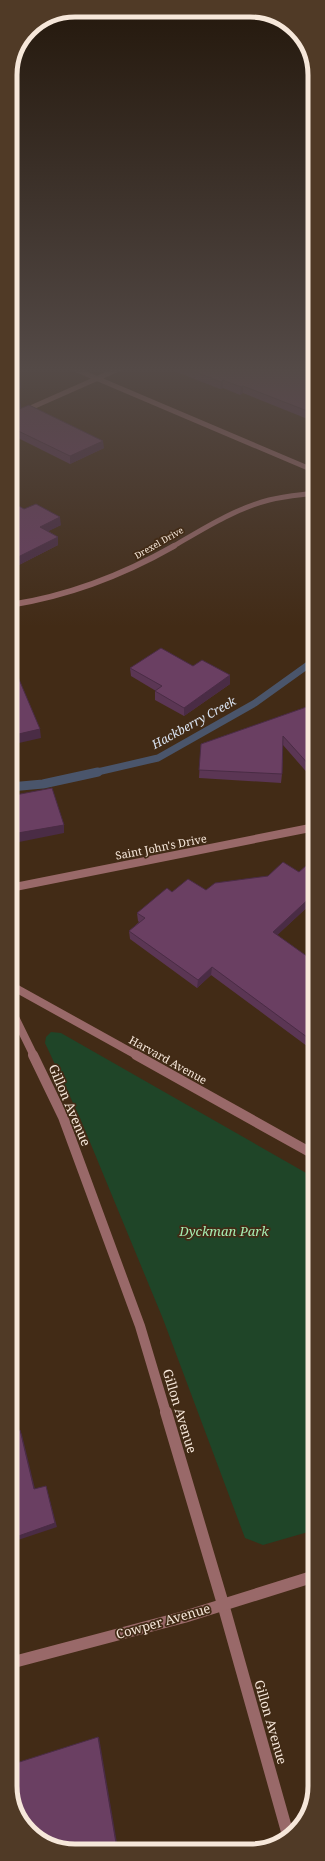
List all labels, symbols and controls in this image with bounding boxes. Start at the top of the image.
street label: Drexel Drive [132,523,186,562]
water label: Hackberry Creek [148,692,240,753]
street label: Saint John's Drive [114,830,208,863]
street label: Harvard Avenue [127,1032,210,1087]
street label: Gillon Avenue [45,1061,95,1149]
park label: Dyckman Park [178,1222,269,1240]
street label: Gillon Avenue [159,1367,201,1455]
street label: Cowper Avenue [114,1599,212,1643]
street label: Gillon Avenue [250,1678,292,1766]

